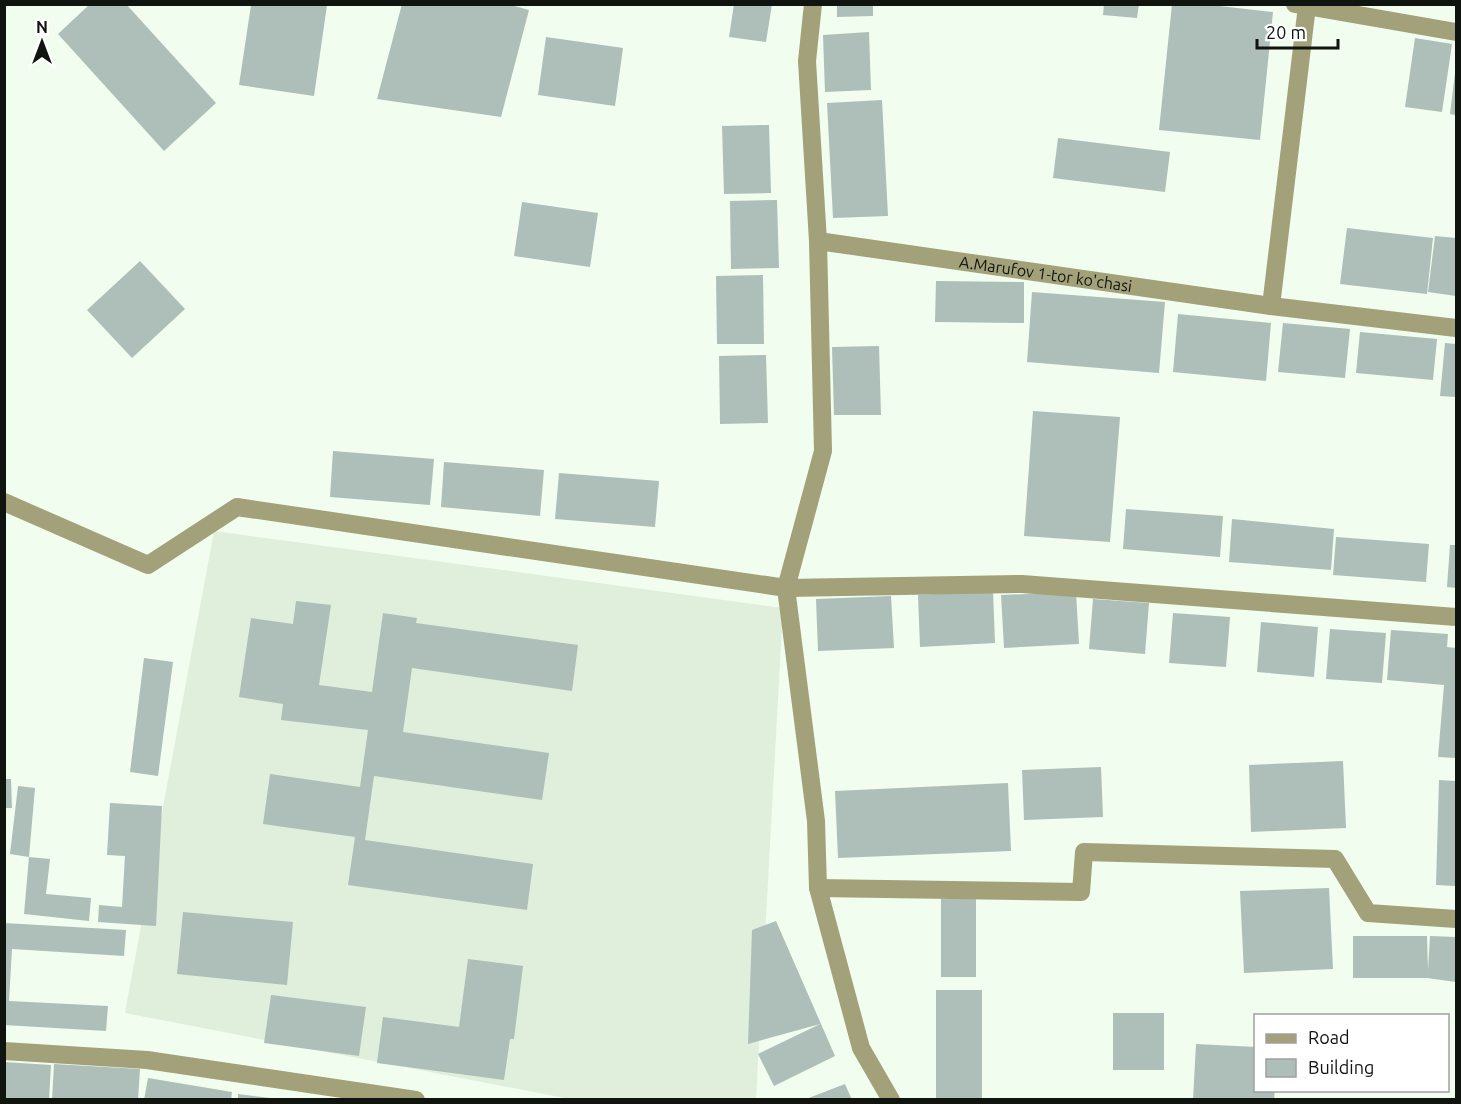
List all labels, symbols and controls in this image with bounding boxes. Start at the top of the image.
north arrow [12,12,72,72]
scale bar [1257,12,1338,50]
text: N [36,18,48,36]
text: 20 m [1266,22,1306,42]
street label: A.Marufov 1-tor ko'chasi [958,252,1133,295]
legend [1254,1014,1449,1092]
text: Road [1308,1027,1350,1047]
text: Building [1308,1057,1374,1077]

